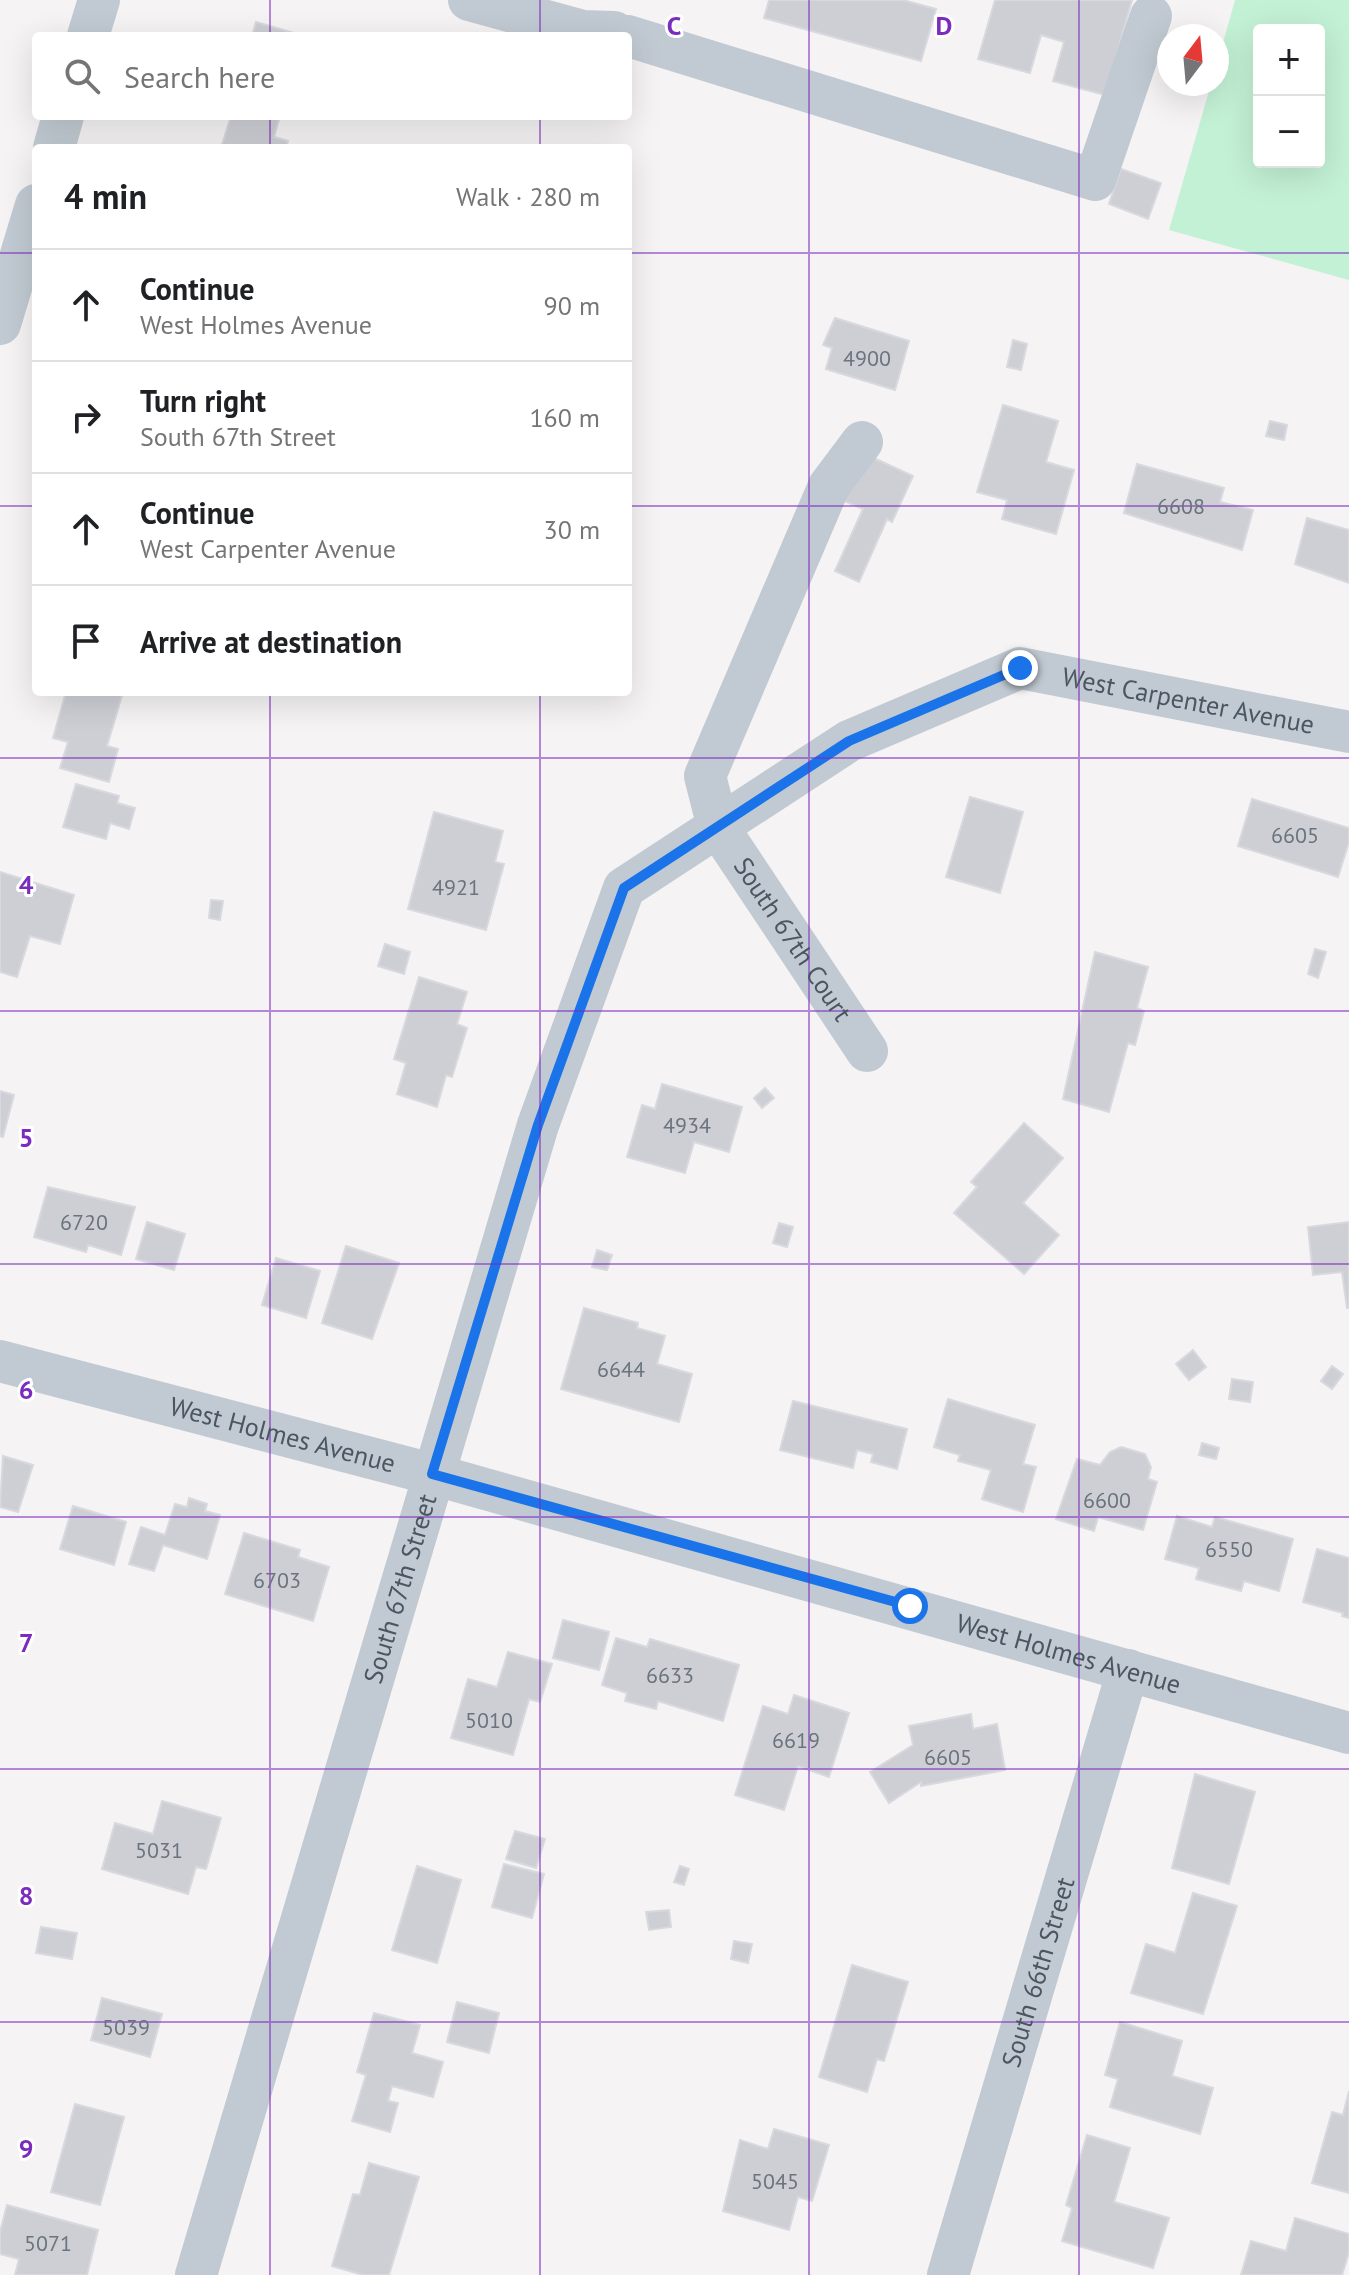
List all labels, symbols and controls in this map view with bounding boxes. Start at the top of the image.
text: C [667,9,681,42]
text: D [936,9,952,42]
north arrow [1157,24,1229,96]
map controls [1253,24,1325,168]
button: + [1253,24,1325,96]
search box [32,32,632,120]
icon: search [60,54,104,98]
text: Search here [124,57,275,96]
button: − [1253,96,1325,168]
text: 4 min [64,174,147,218]
text: Walk · 280 m [456,180,600,213]
text: Continue [140,269,254,308]
icon: ahead [64,283,108,327]
text: 90 m [544,289,600,322]
text: West Holmes Avenue [140,308,372,341]
house number: 4900 [843,344,891,372]
text: Turn right [140,381,266,420]
icon: right [64,395,108,439]
text: 160 m [529,401,600,434]
text: South 67th Street [140,420,336,453]
house number: 6608 [1157,492,1205,520]
text: Continue [140,493,254,532]
icon: ahead [64,507,108,551]
text: 30 m [544,513,600,546]
text: West Carpenter Avenue [140,532,396,565]
icon: arrive [64,619,108,663]
text: Arrive at destination [140,622,402,661]
route end [1002,650,1038,686]
street label: West Carpenter Avenue [1060,660,1317,741]
house number: 6605 [1271,821,1319,849]
street label: South 67th Court [727,851,860,1027]
text: 4 [19,868,34,901]
house number: 4921 [432,873,480,901]
house number: 4934 [663,1111,711,1139]
text: 5 [19,1121,33,1154]
house number: 6720 [60,1208,108,1236]
house number: 6644 [597,1355,645,1383]
text: 6 [19,1373,33,1406]
street label: West Holmes Avenue [166,1389,399,1480]
house number: 6600 [1083,1486,1131,1514]
street label: South 67th Street [356,1490,443,1687]
house number: 6550 [1205,1535,1253,1563]
house number: 6703 [253,1566,301,1594]
route start [892,1588,928,1624]
street label: West Holmes Avenue [953,1606,1185,1701]
text: 7 [19,1626,33,1659]
house number: 6633 [646,1661,694,1689]
house number: 5010 [465,1706,513,1734]
house number: 6619 [772,1726,820,1754]
house number: 6605 [924,1743,972,1771]
house number: 5031 [135,1836,183,1864]
street label: South 66th Street [994,1873,1082,2071]
text: 8 [19,1879,33,1912]
house number: 5039 [102,2013,150,2041]
text: 9 [19,2132,33,2165]
house number: 5045 [751,2167,799,2195]
house number: 5071 [24,2229,72,2257]

